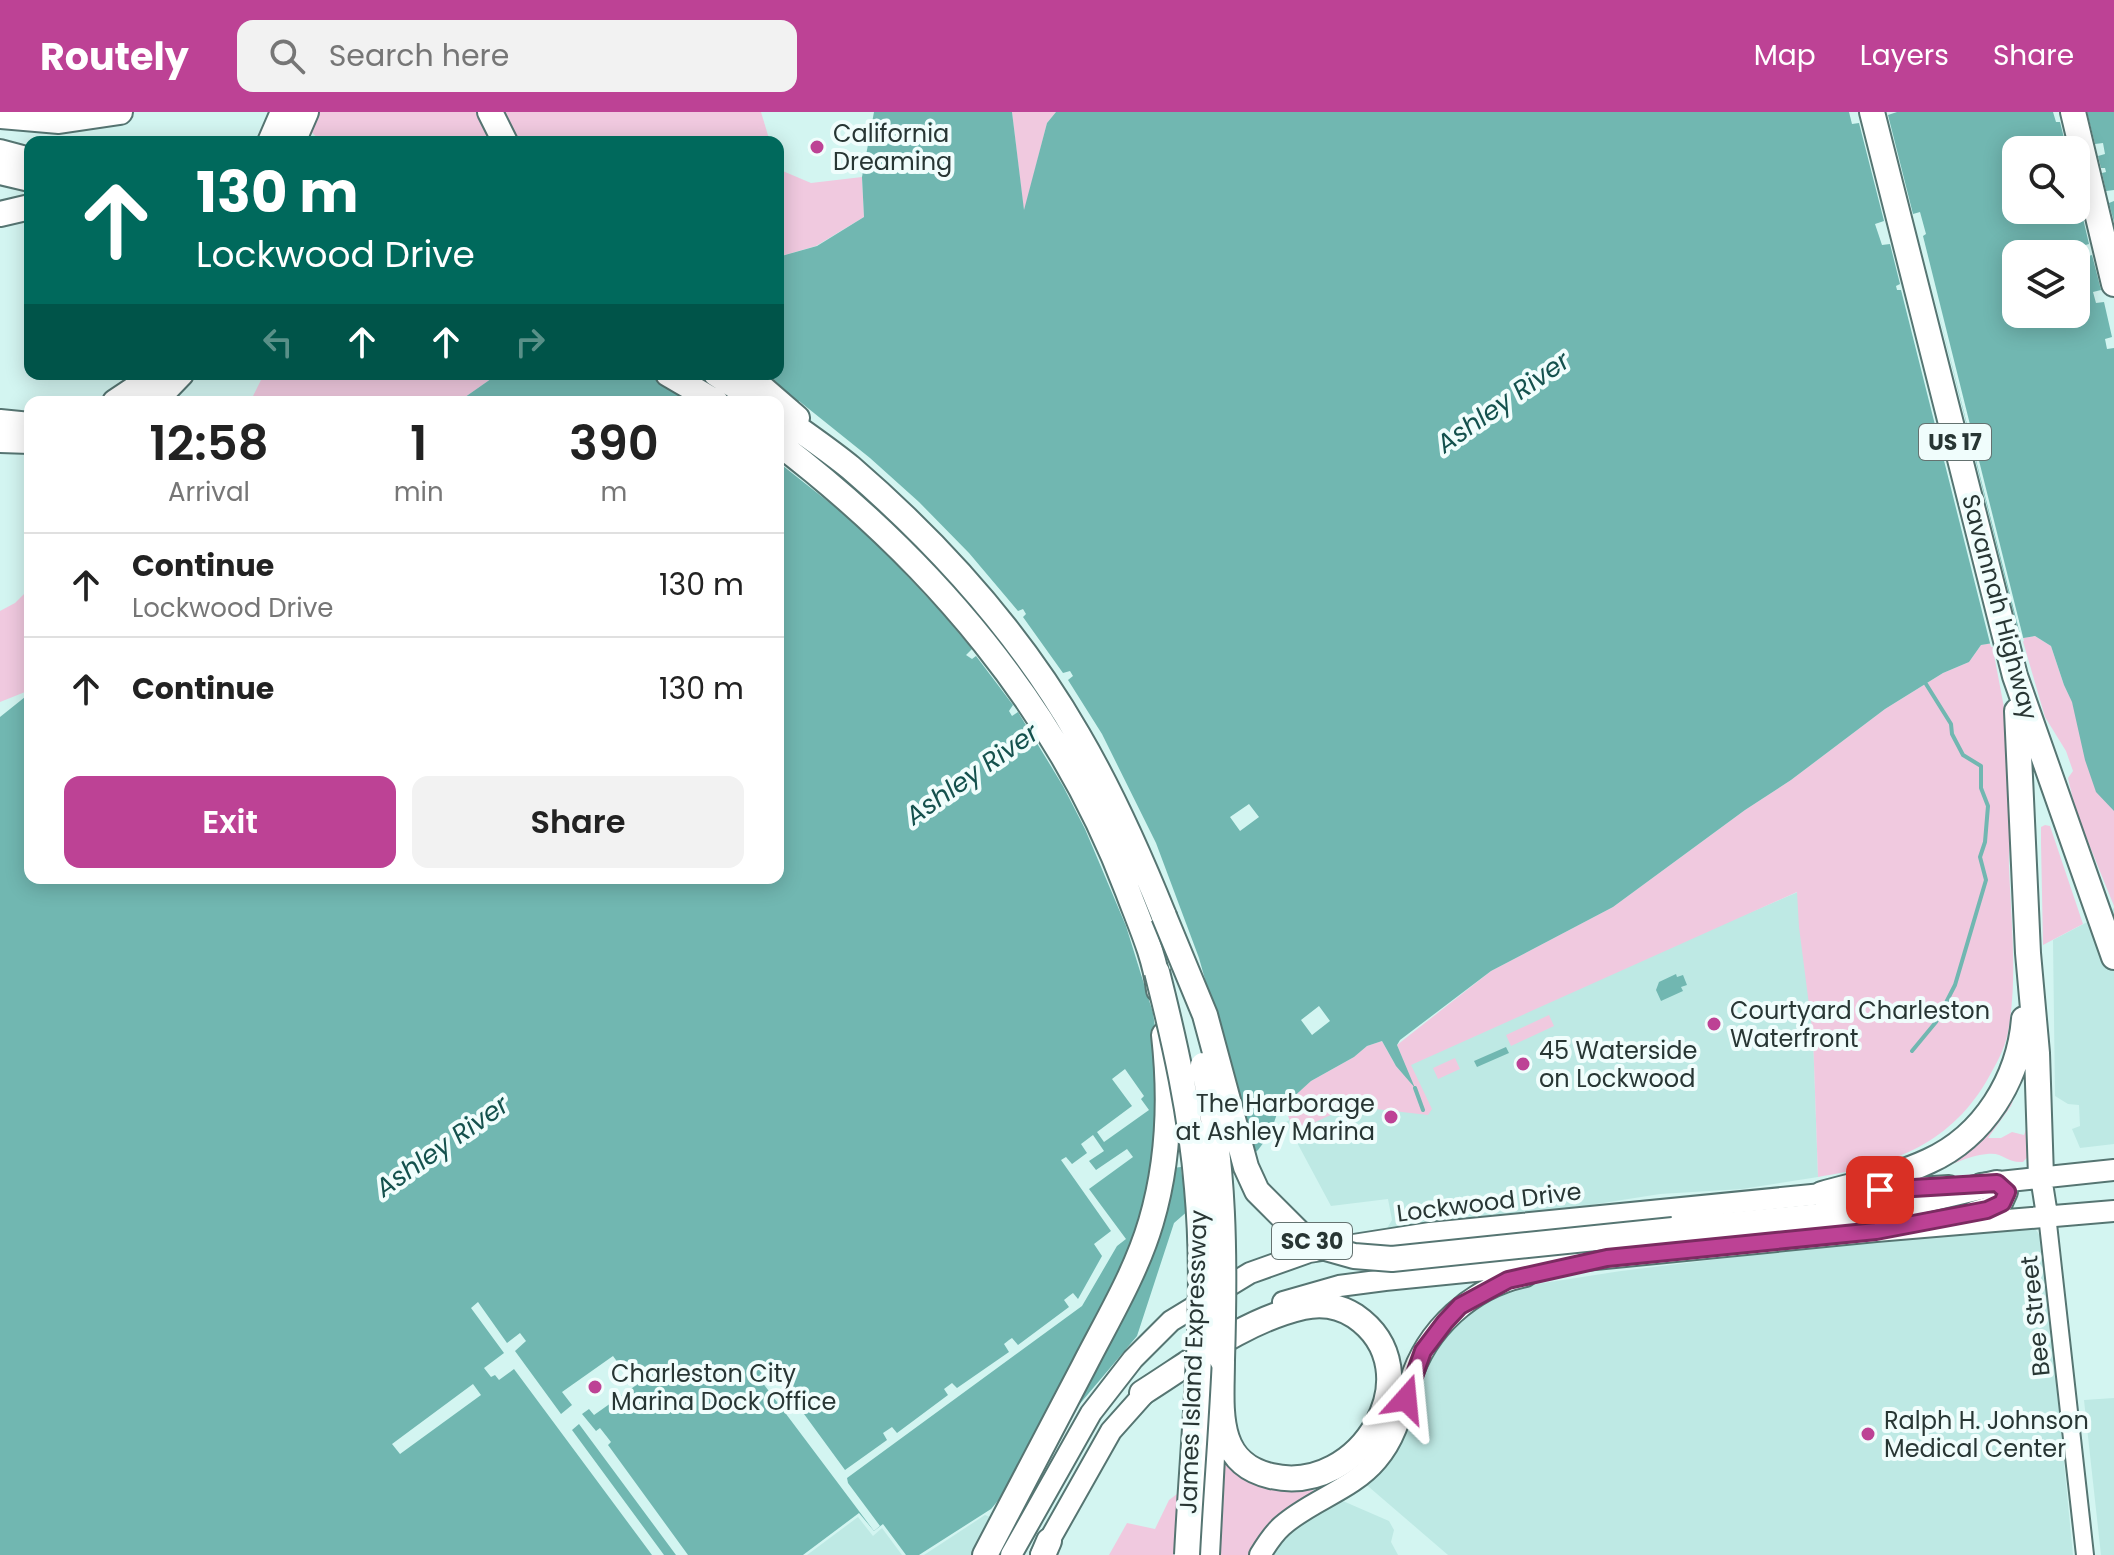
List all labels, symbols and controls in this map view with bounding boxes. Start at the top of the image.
search box [237,20,797,92]
text: Routely [40,30,189,83]
icon: search [265,34,309,78]
text: Search here [329,34,509,77]
text: Map [1754,36,1816,75]
text: Layers [1860,36,1949,75]
text: Share [1993,36,2074,75]
place label: California Dreaming [833,117,952,178]
map controls [2002,136,2090,328]
button: search [2002,136,2090,224]
marker: California Dreaming [808,138,826,156]
text: 130 m [196,153,359,232]
icon: ahead [64,168,168,272]
text: Lockwood Drive [196,229,475,280]
button: layers [2002,240,2090,328]
icon: left [256,320,300,364]
icon: ahead [340,320,384,364]
icon: ahead [424,320,468,364]
icon: right [508,320,552,364]
water label: Ashley River [1428,342,1578,462]
text: 12:58 [149,410,269,477]
text: 1 [410,410,427,477]
text: 390 [569,410,659,477]
road number: US 17 [1919,424,1991,460]
text: Arrival [168,474,250,510]
text: min [394,474,444,510]
text: m [600,474,627,510]
street label: Savannah Highway [1954,491,2046,724]
text: Continue [132,544,274,587]
icon: ahead [64,563,108,607]
text: 130 m [659,563,744,606]
text: Lockwood Drive [132,590,333,626]
icon: ahead [64,667,108,711]
text: Continue [132,667,274,710]
text: 130 m [659,667,744,710]
water label: Ashley River [897,714,1047,834]
button: Exit [64,776,396,868]
button: Share [412,776,744,868]
place label: Courtyard Charleston Waterfront [1730,994,1990,1055]
marker: Courtyard Charleston Waterfront [1705,1015,1723,1033]
place label: 45 Waterside on Lockwood [1539,1034,1697,1095]
marker: 45 Waterside on Lockwood [1514,1055,1532,1073]
water label: Ashley River [367,1086,517,1206]
place label: The Harborage at Ashley Marina [1176,1087,1375,1148]
marker: The Harborage at Ashley Marina [1382,1108,1400,1126]
pin [1846,1156,1914,1224]
icon: arrive [1858,1168,1902,1212]
street label: Lockwood Drive [1395,1174,1583,1230]
street label: James Island Expressway [1171,1209,1215,1515]
road number: SC 30 [1272,1223,1352,1259]
street label: Bee Street [2012,1254,2058,1378]
place label: Charleston City Marina Dock Office [611,1357,836,1418]
position arrow [1364,1357,1448,1441]
marker: Charleston City Marina Dock Office [586,1378,604,1396]
place label: Ralph H. Johnson Medical Center [1884,1404,2089,1465]
marker: Ralph H. Johnson Medical Center [1859,1425,1877,1443]

